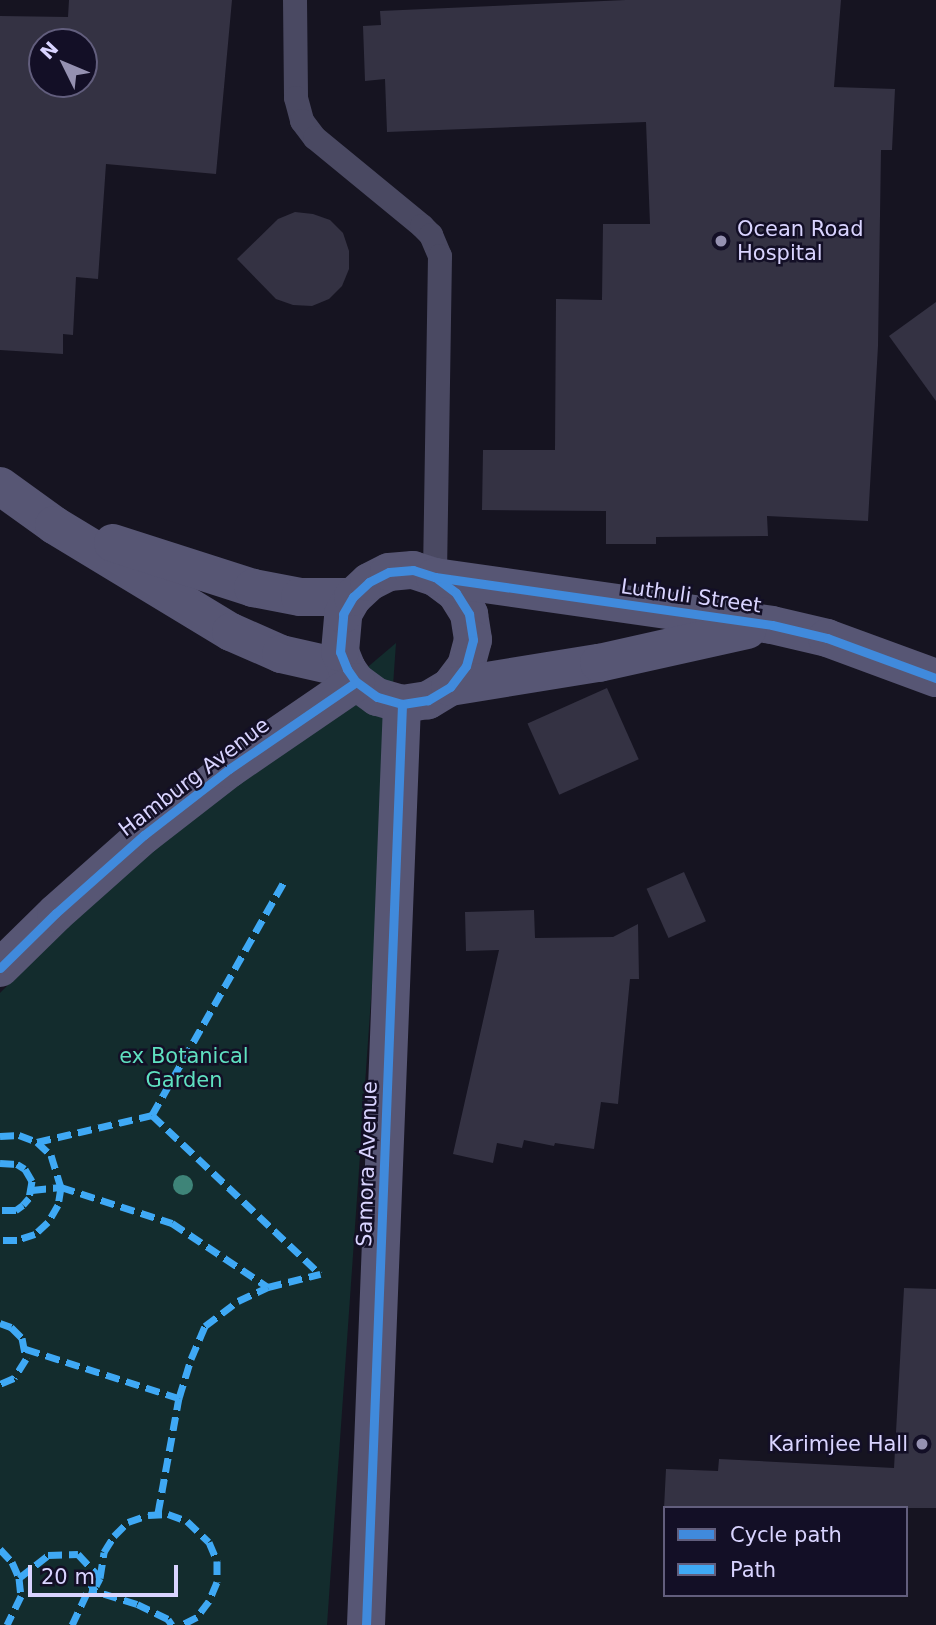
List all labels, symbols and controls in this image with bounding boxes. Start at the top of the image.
north arrow [28,28,98,98]
text: N [36,37,63,63]
place label: Ocean Road Hospital [737,216,864,266]
marker: Ocean Road Hospital [711,231,731,251]
street label: Luthuli Street [619,574,763,618]
street label: Hamburg Avenue [114,712,274,842]
park label: ex Botanical Garden [119,1043,249,1093]
street label: Samora Avenue [352,1081,382,1247]
place label: Karimjee Hall [768,1431,908,1457]
marker: Karimjee Hall [914,1436,930,1452]
legend [663,1506,908,1597]
text: Cycle path [730,1523,842,1547]
scale bar [32,1552,182,1596]
text: Path [730,1558,776,1582]
text: 20 m [41,1565,95,1589]

